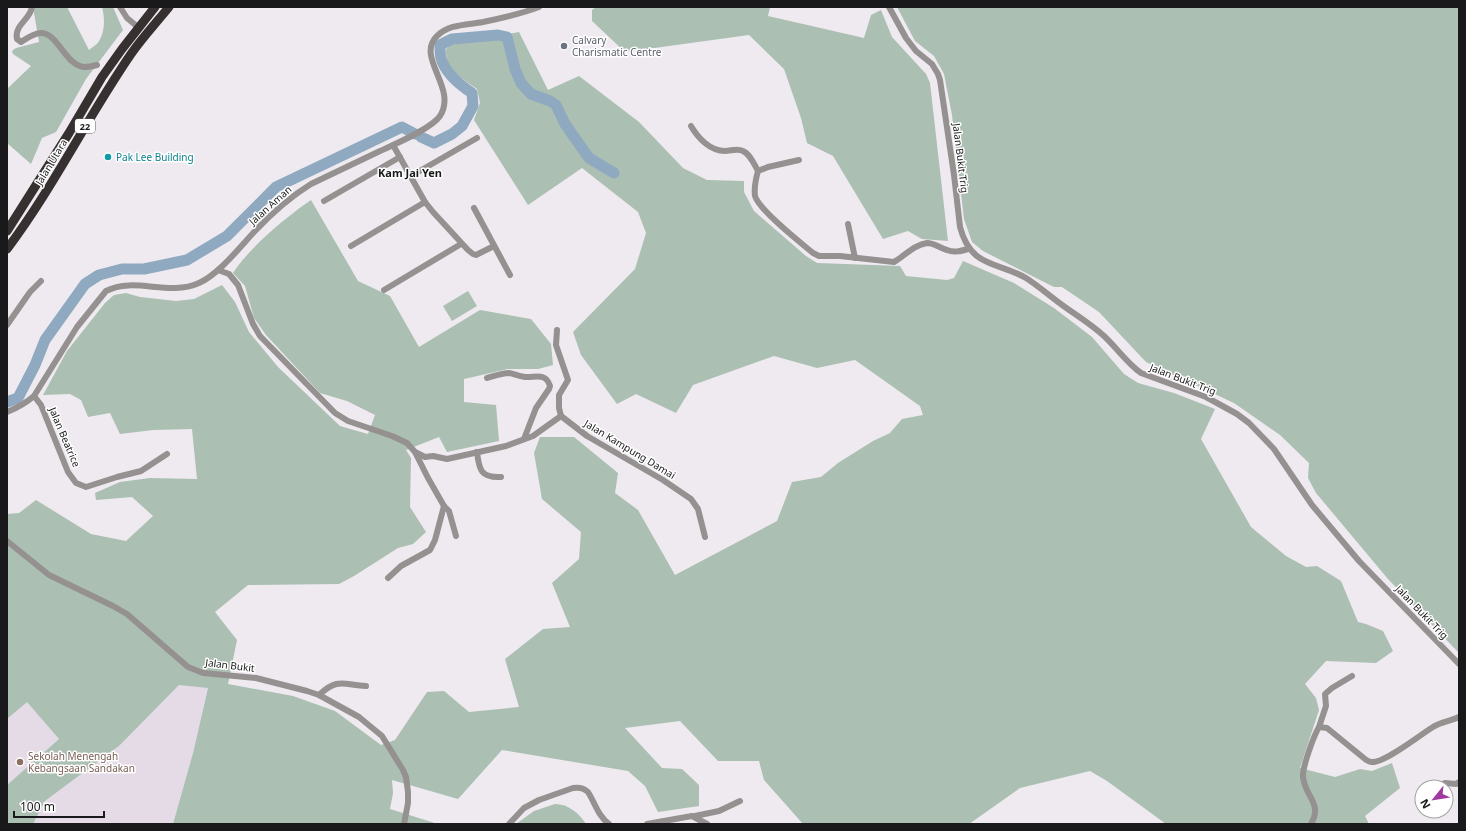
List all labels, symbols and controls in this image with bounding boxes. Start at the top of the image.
place label: Calvary Charismatic Centre [572,33,662,59]
marker: Calvary Charismatic Centre [559,41,569,51]
road number: 22 [75,119,95,133]
street label: Jalan Bukit Trig [950,121,972,194]
street label: Jalan Utara [31,136,70,188]
place label: Pak Lee Building [116,150,194,164]
marker: Pak Lee Building [103,152,113,162]
district label: Kam Jai Yen [378,165,442,180]
street label: Jalan Aman [245,182,294,229]
street label: Jalan Bukit Trig [1147,360,1218,398]
street label: Jalan Beatrice [46,404,84,469]
street label: Jalan Kampung Damai [581,416,678,482]
street label: Jalan Bukit Trig [1392,581,1451,642]
street label: Jalan Bukit [204,655,256,675]
place label: Sekolah Menengah Kebangsaan Sandakan [28,749,135,775]
marker: Sekolah Menengah Kebangsaan Sandakan [15,757,25,767]
north arrow [1414,779,1454,819]
scale bar [14,793,104,819]
text: N [1416,797,1434,812]
text: 100 m [20,798,55,815]

